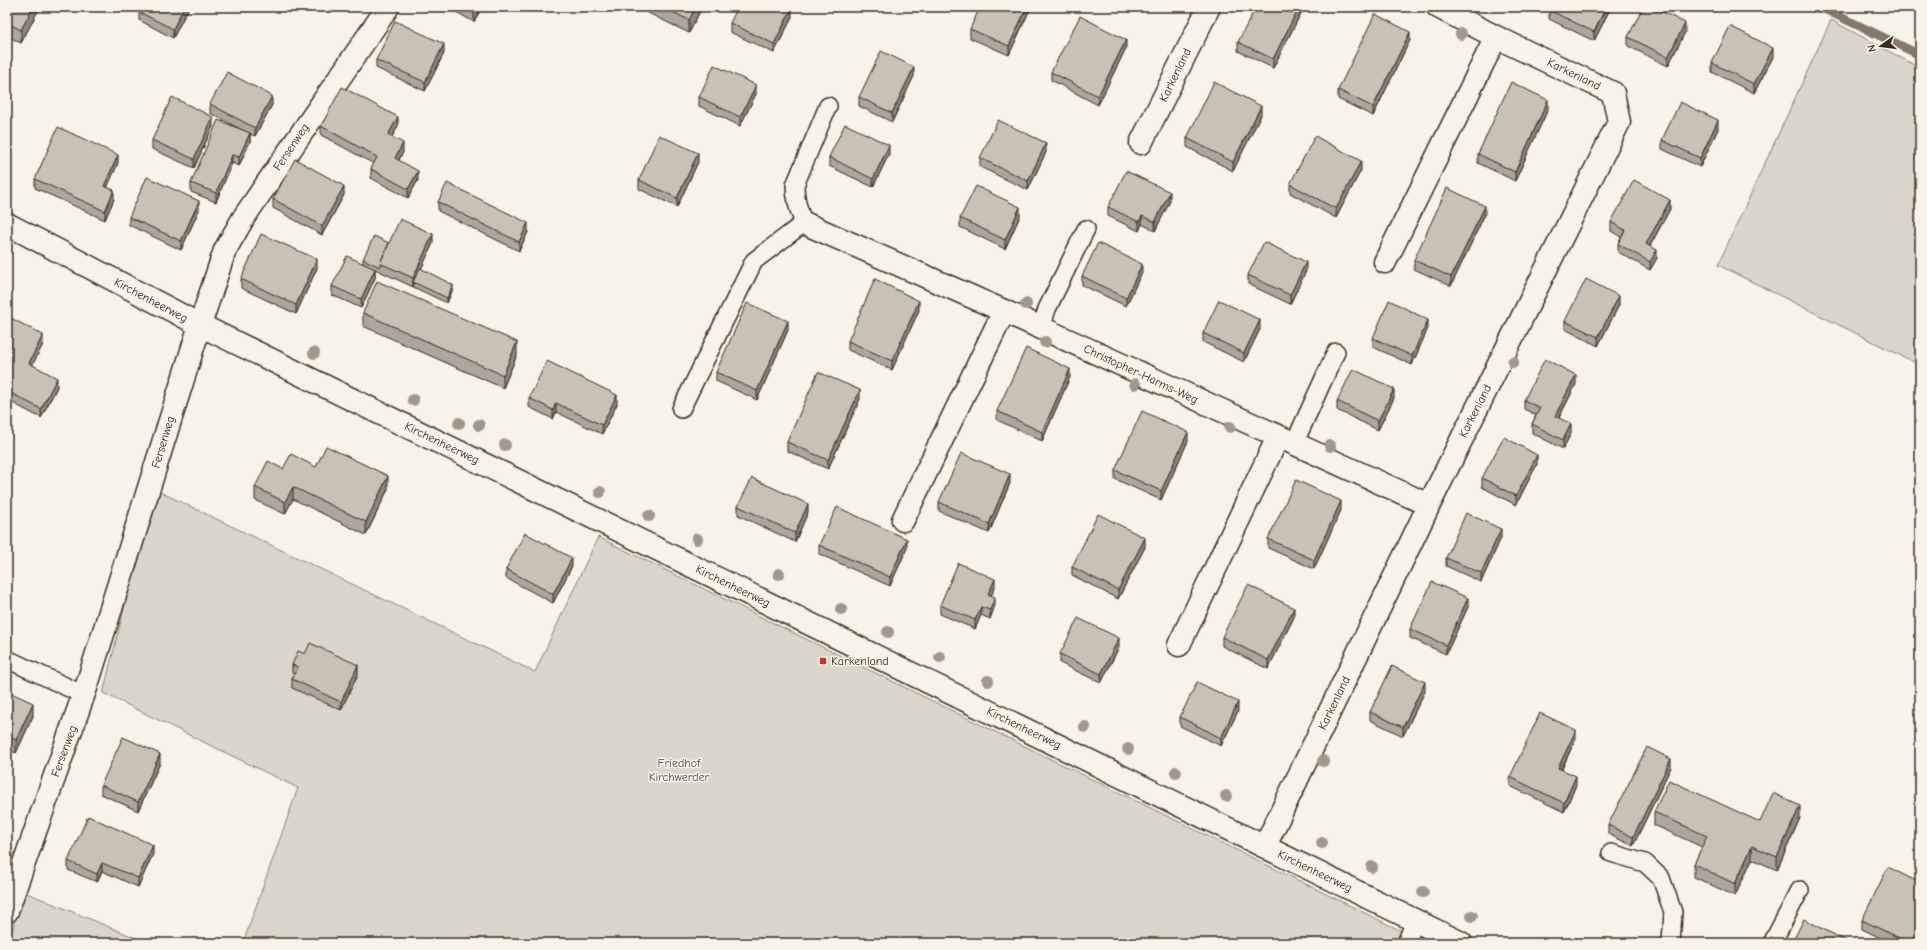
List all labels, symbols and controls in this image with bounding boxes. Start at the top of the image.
north arrow [1861,26,1901,66]
text: N [1865,43,1879,53]
street label: Karkenland [1156,46,1194,104]
street label: Karkenland [1545,55,1603,93]
street label: Fersenweg [270,121,312,173]
street label: Kirchenheerweg [112,275,190,325]
street label: Christopher-Harms-Weg [1082,341,1200,407]
street label: Karkenland [1456,382,1494,440]
street label: Fersenweg [148,414,178,470]
street label: Kirchenheerweg [402,419,482,467]
street label: Kirchenheerweg [693,562,773,610]
place label: Karkenland [831,654,889,668]
marker: Karkenland [818,656,828,666]
street label: Karkenland [1315,674,1353,732]
street label: Kirchenheerweg [984,704,1064,752]
street label: Fersenweg [48,723,80,779]
park label: Friedhof Kirchwerder [649,756,710,784]
street label: Kirchenheerweg [1275,847,1355,895]

